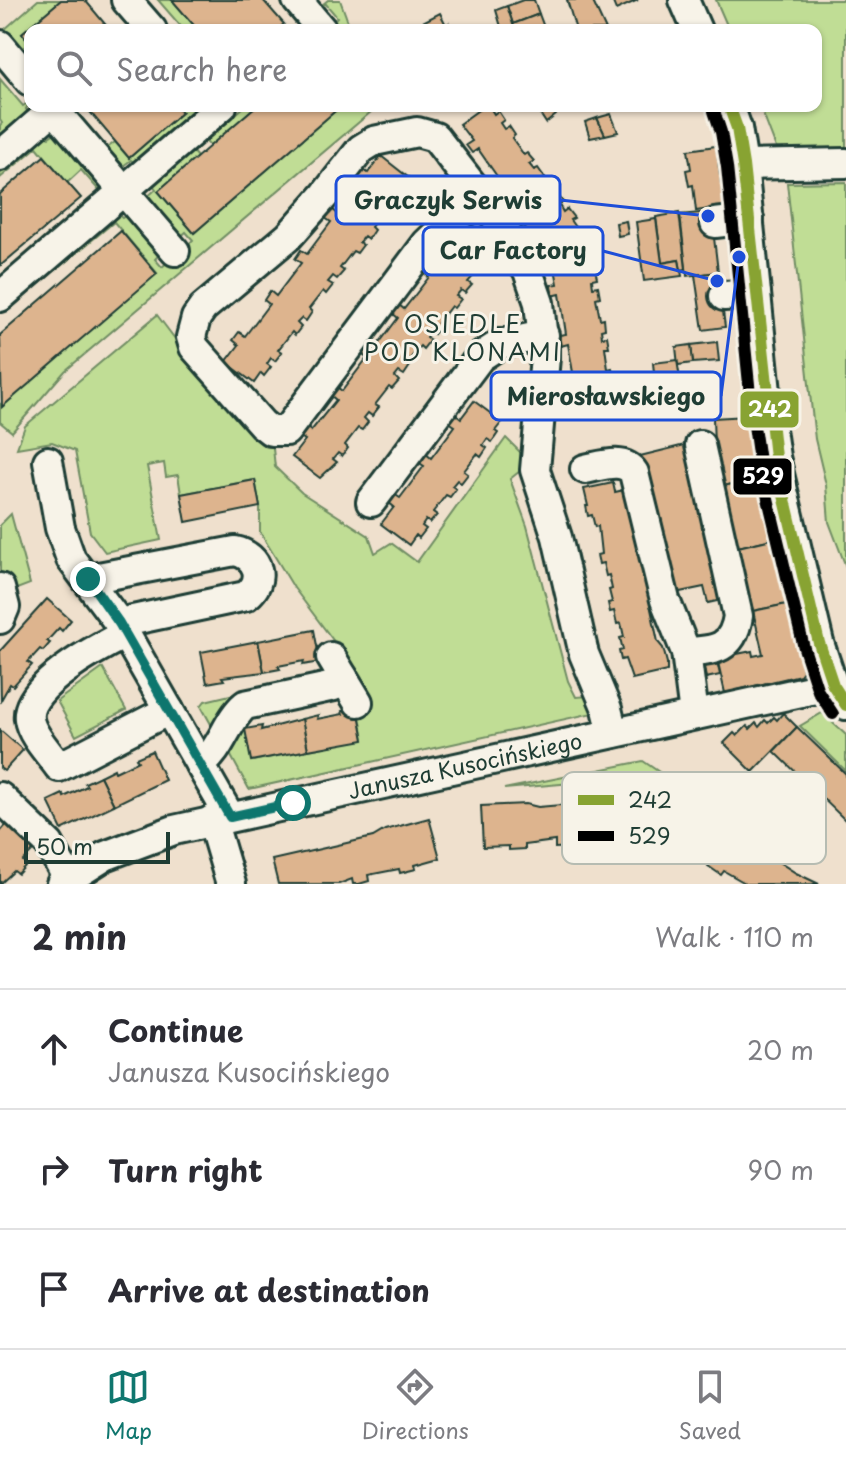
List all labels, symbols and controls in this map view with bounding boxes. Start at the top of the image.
search box [24,24,822,112]
icon: search [52,46,96,90]
text: Search here [116,46,288,91]
callout: Graczyk Serwis [336,176,560,224]
text: Graczyk Serwis [354,181,542,217]
callout: Car Factory [423,227,603,275]
text: Car Factory [439,231,587,267]
district label: OSIEDLE POD KLONAMI [364,305,562,369]
callout: Mierosławskiego [491,372,721,420]
text: Mierosławskiego [507,377,705,413]
line badge: 242 [739,390,800,429]
text: 242 [748,391,792,424]
line badge: 529 [732,457,793,496]
text: 529 [742,458,784,491]
route end [70,561,106,597]
street label: Janusza Kusocińskiego [345,723,585,806]
legend [562,772,826,864]
text: 242 [628,782,672,815]
route start [275,785,311,821]
text: 529 [628,818,670,851]
scale bar [24,828,170,864]
text: 50 m [36,829,93,862]
text: 2 min [32,910,127,962]
text: Walk · 110 m [655,917,814,956]
text: Continue [108,1007,243,1052]
icon: ahead [32,1027,76,1071]
text: 20 m [747,1030,814,1069]
text: Janusza Kusocińskiego [108,1052,390,1091]
icon: right [32,1147,76,1191]
text: Turn right [108,1147,263,1192]
text: 90 m [747,1150,814,1189]
icon: arrive [32,1267,76,1311]
text: Arrive at destination [108,1267,430,1312]
tab: Map [105,1365,152,1446]
tab: Directions [362,1365,469,1446]
tab: Saved [679,1365,741,1446]

